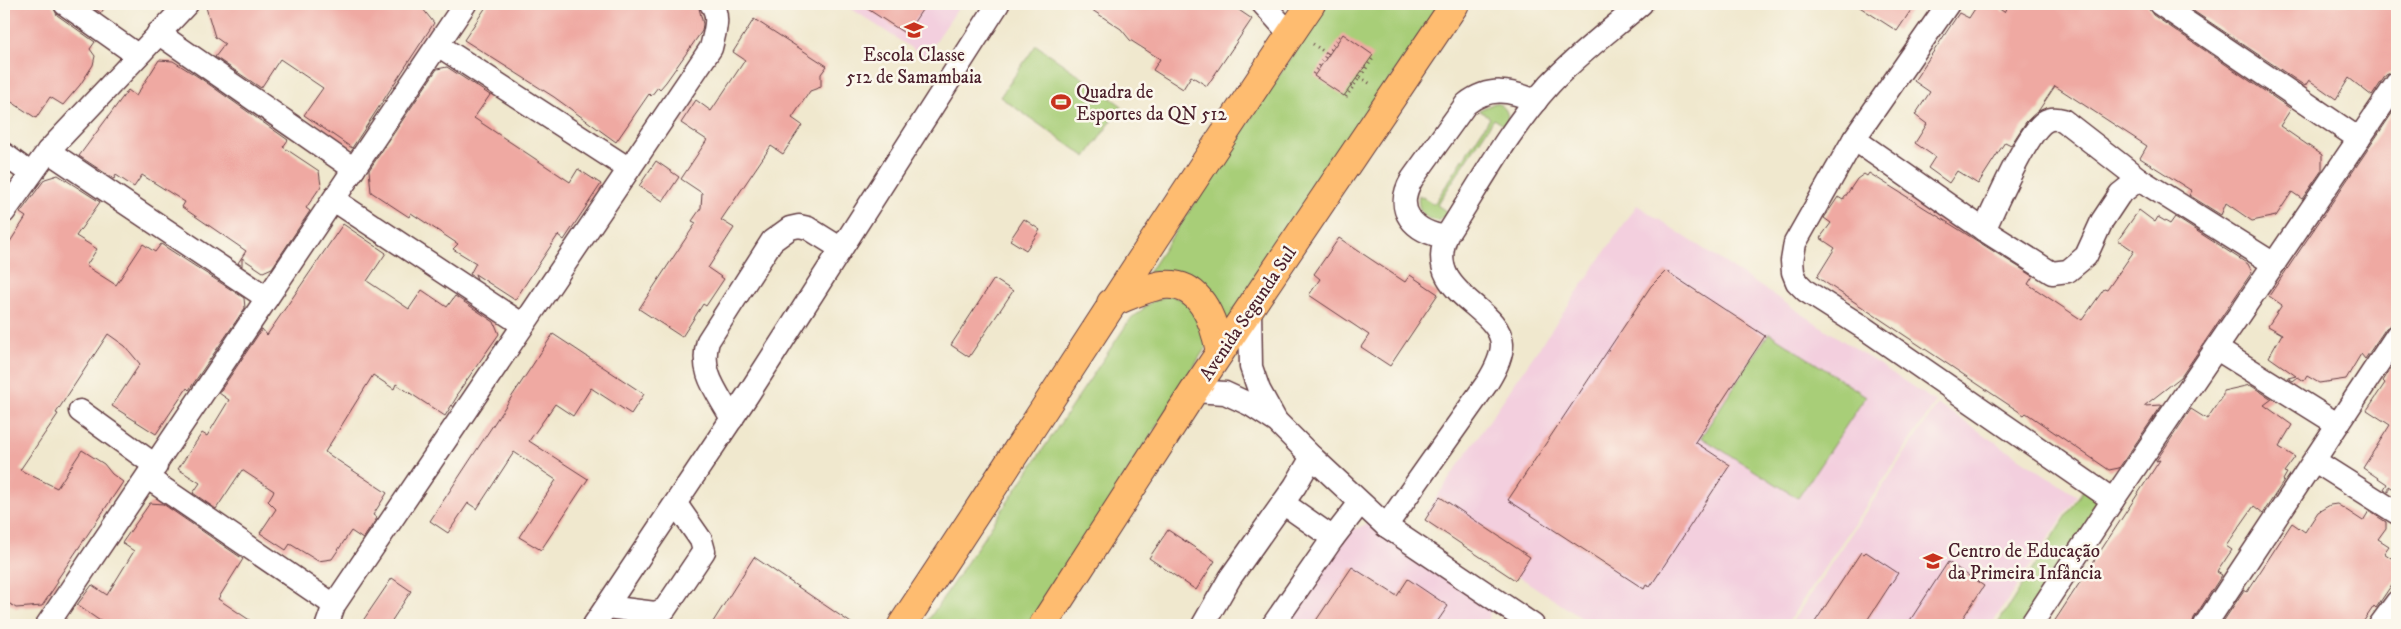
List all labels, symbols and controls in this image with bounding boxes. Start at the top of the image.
school or university icon: Escola Classe 512 de Samambaia [903,19,925,41]
place label: Escola Classe 512 de Samambaia [846,44,982,89]
place label: Quadra de Esportes da QN 512 [1076,81,1228,126]
sports icon: Quadra de Esportes da QN 512 [1050,91,1072,113]
street label: Avenida Segunda Sul [1195,242,1302,385]
place label: Centro de Educação da Primeira Infância [1948,540,2102,585]
school or university icon: Centro de Educação da Primeira Infância [1922,550,1944,572]

